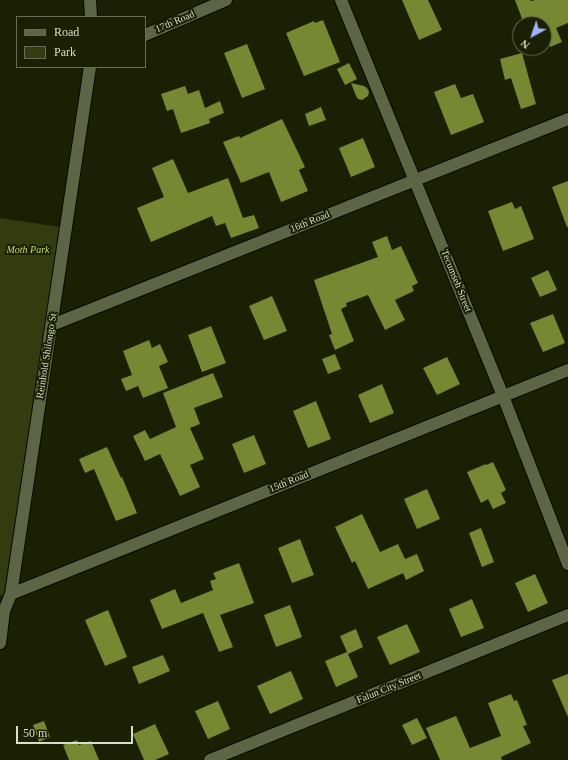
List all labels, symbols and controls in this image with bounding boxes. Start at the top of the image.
street label: 17th Road [154,8,196,36]
legend [16,16,146,68]
north arrow [512,16,552,56]
text: Road [54,25,79,39]
text: N [518,37,532,52]
text: Park [54,45,76,59]
street label: 16th Road [289,209,331,235]
park label: Moth Park [6,244,50,256]
street label: Tecumseh Street [438,248,474,314]
street label: Reinhold Shilongo St [34,313,60,399]
street label: 15th Road [268,469,310,495]
street label: Falun City Street [355,670,423,706]
scale bar [18,718,135,744]
text: 50 m [23,726,47,740]

